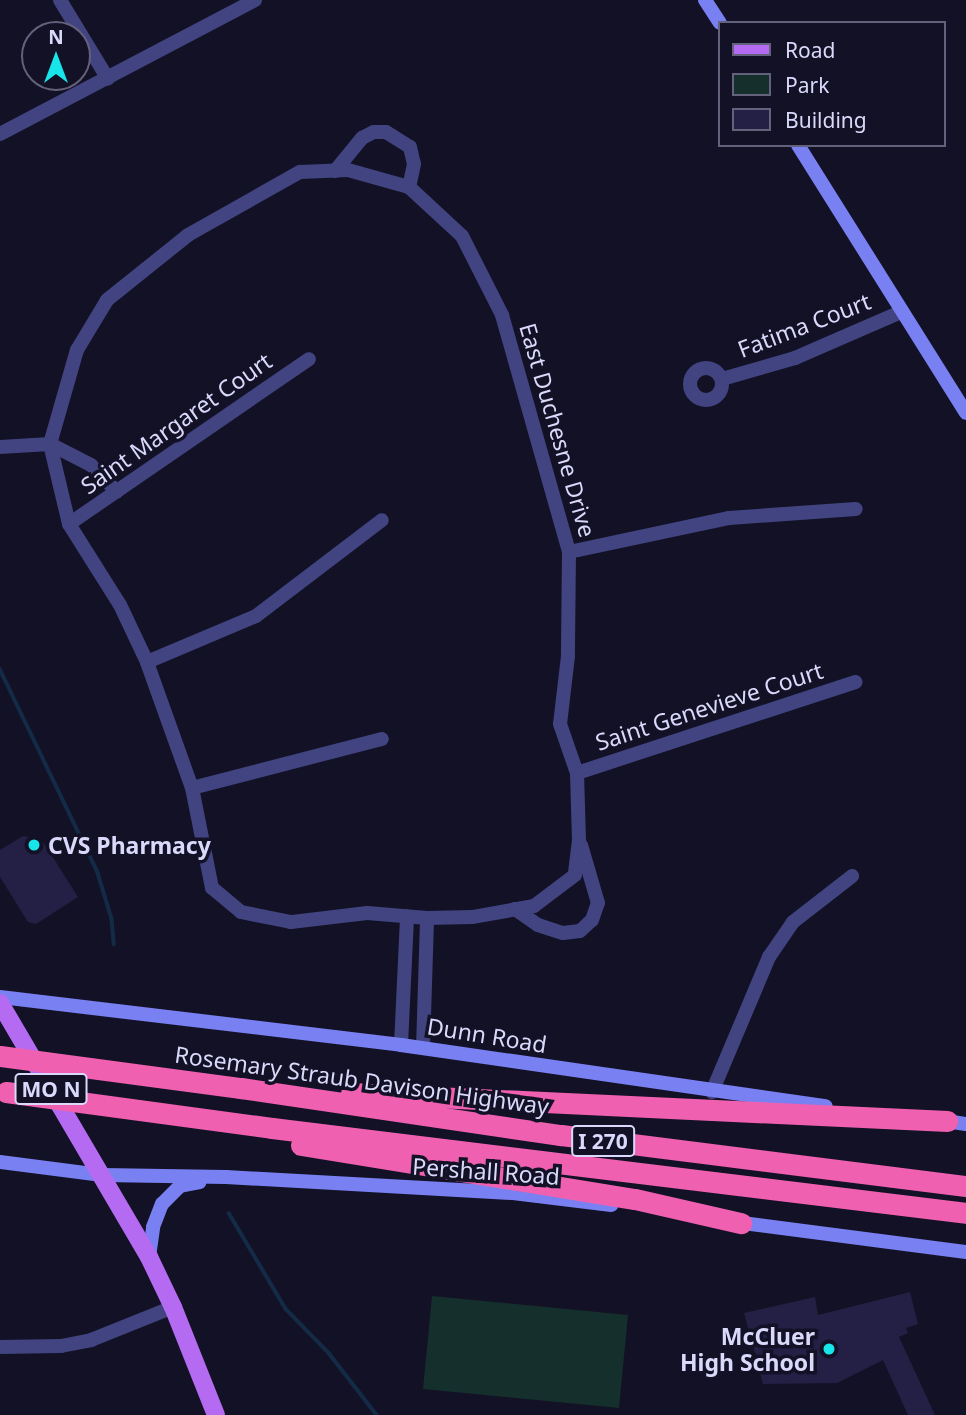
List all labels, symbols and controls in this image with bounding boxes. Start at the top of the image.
north arrow [21,21,91,91]
legend [718,21,945,147]
text: N [48,24,64,50]
text: Road [785,36,835,64]
text: Park [785,71,829,99]
text: Building [785,106,867,134]
street label: Fatima Court [734,287,874,363]
street label: East Duchesne Drive [514,320,602,540]
street label: Saint Margaret Court [75,347,277,499]
street label: Saint Genevieve Court [592,656,826,756]
place label: CVS Pharmacy [48,831,211,859]
marker: CVS Pharmacy [26,837,42,853]
street label: Dunn Road [425,1012,549,1058]
street label: Rosemary Straub Davison Highway [173,1040,551,1120]
road number: MO N [14,1072,88,1106]
road number: I 270 [570,1124,636,1158]
street label: Pershall Road [411,1152,561,1190]
place label: McCluer High School [680,1322,815,1376]
marker: McCluer High School [821,1341,837,1357]

